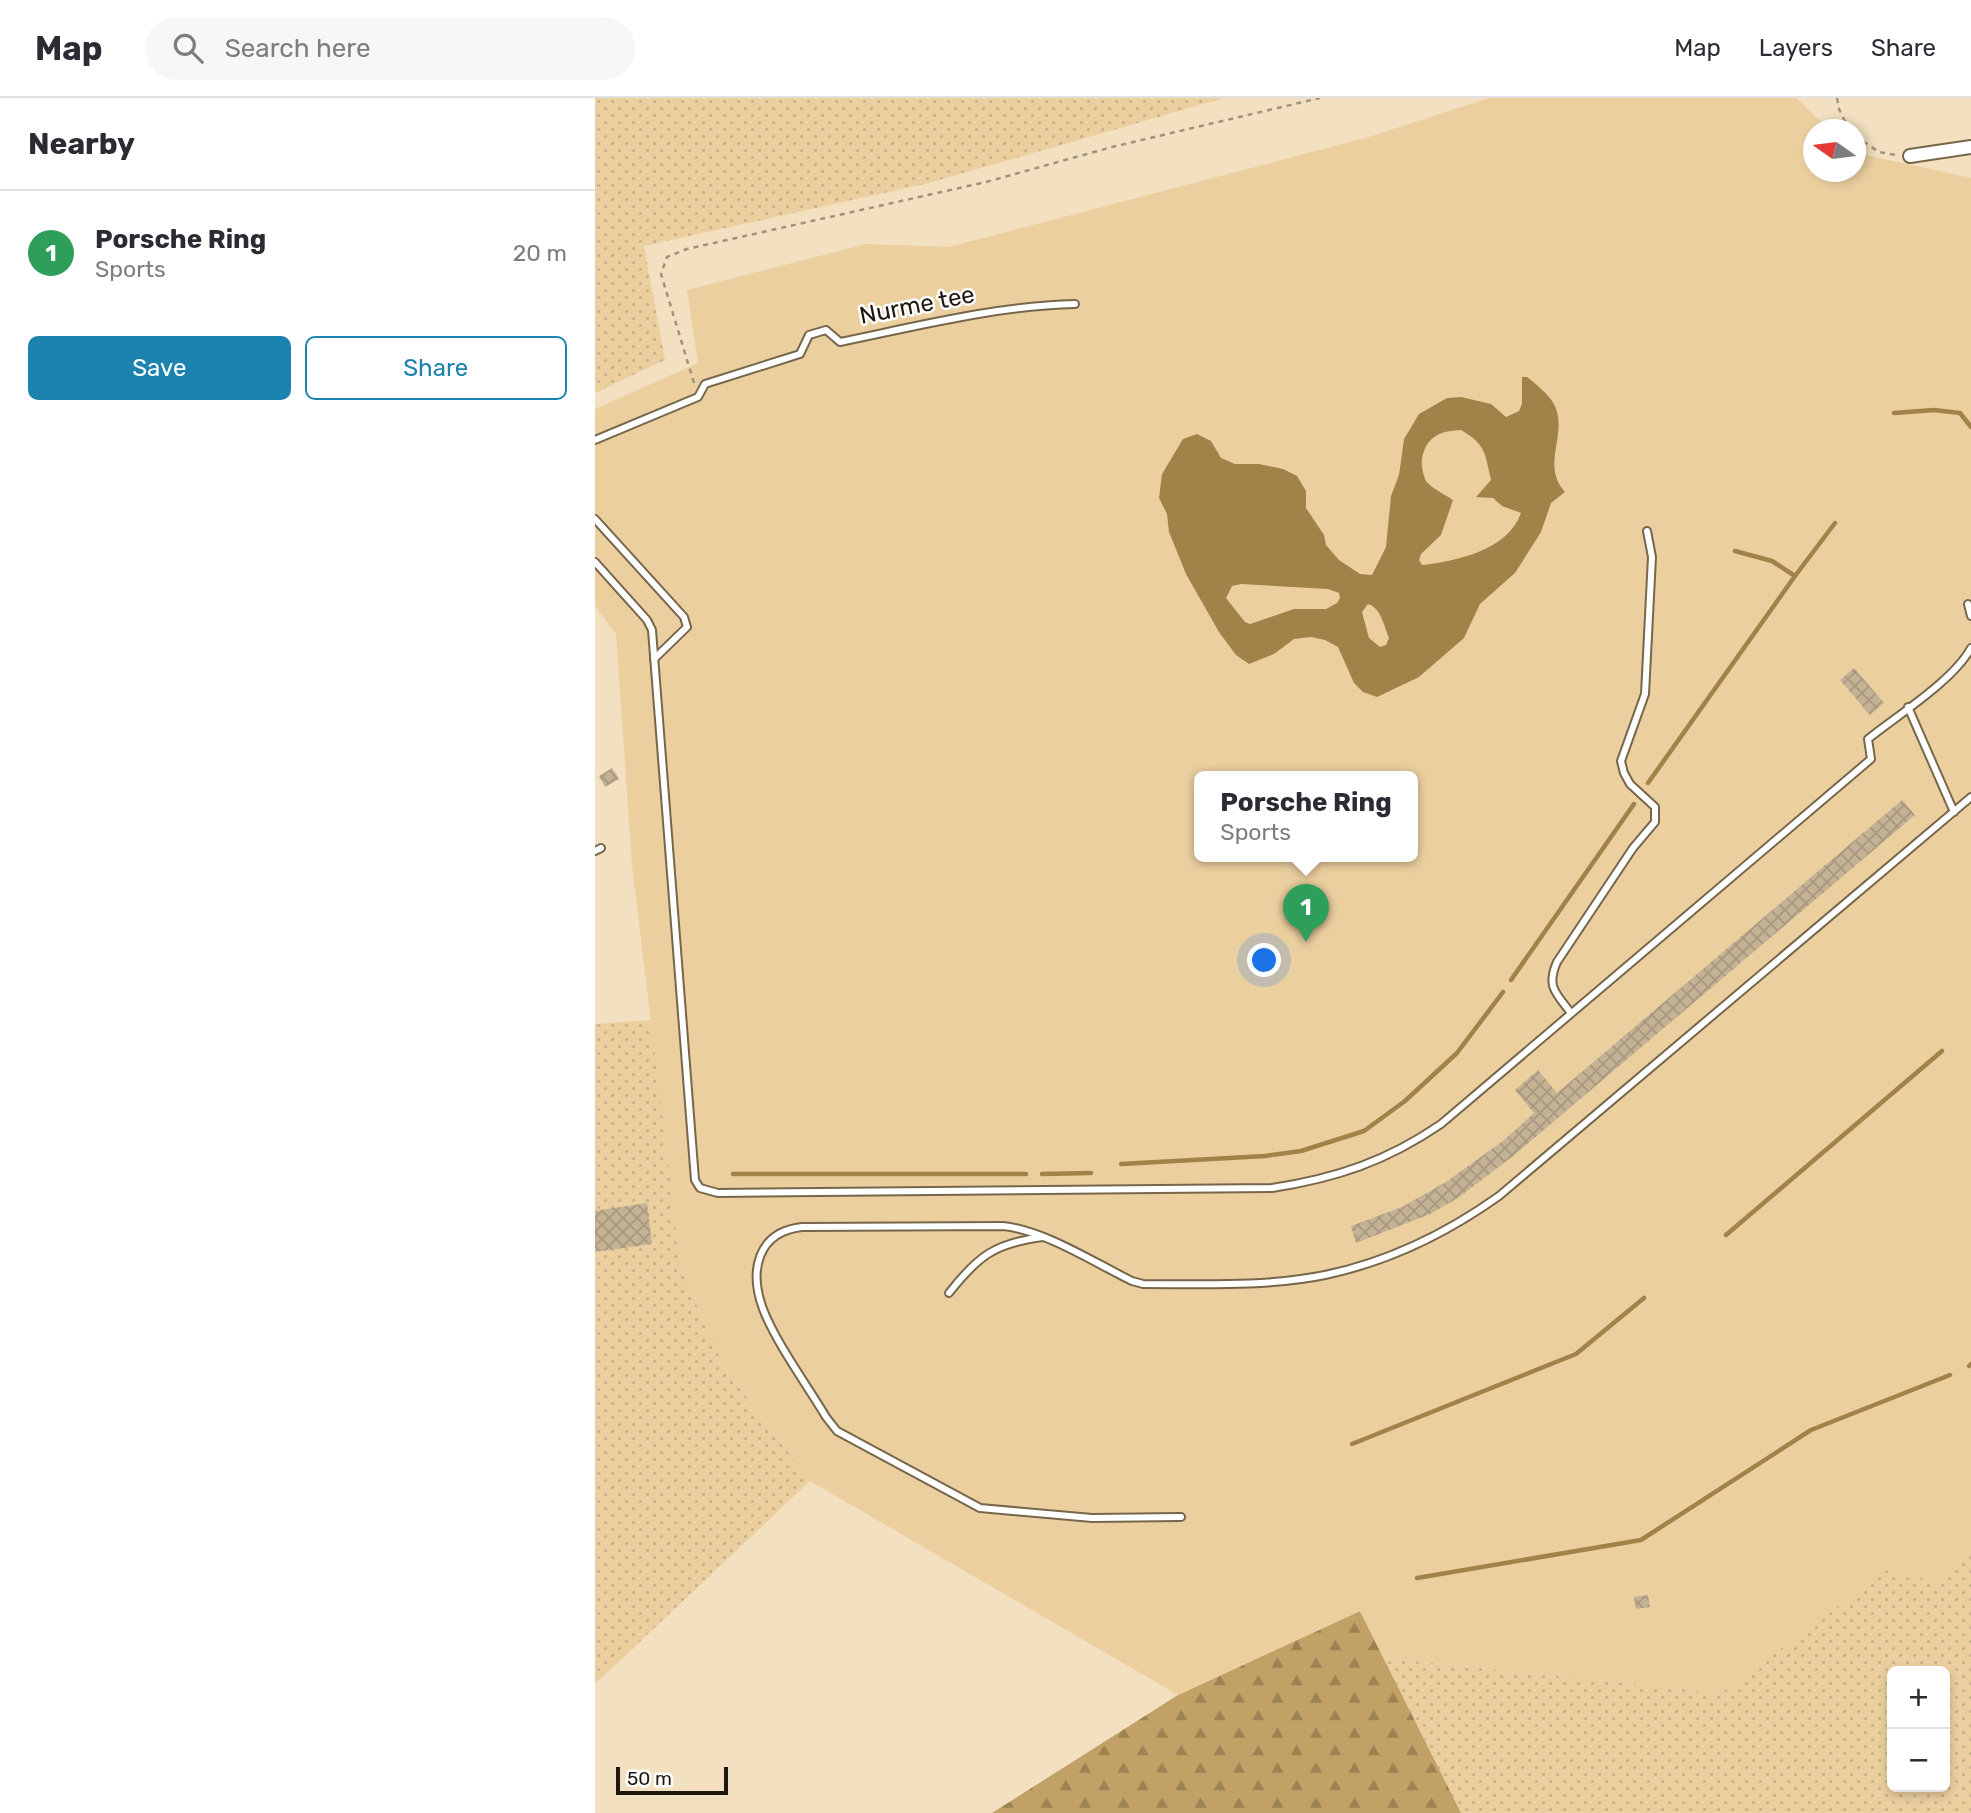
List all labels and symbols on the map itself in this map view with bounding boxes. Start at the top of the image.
north arrow [1803,119,1866,182]
street label: Nurme tee [857,280,977,330]
pin: 1 [1283,884,1329,942]
your location [1247,943,1281,977]
scale bar [616,1764,728,1796]

